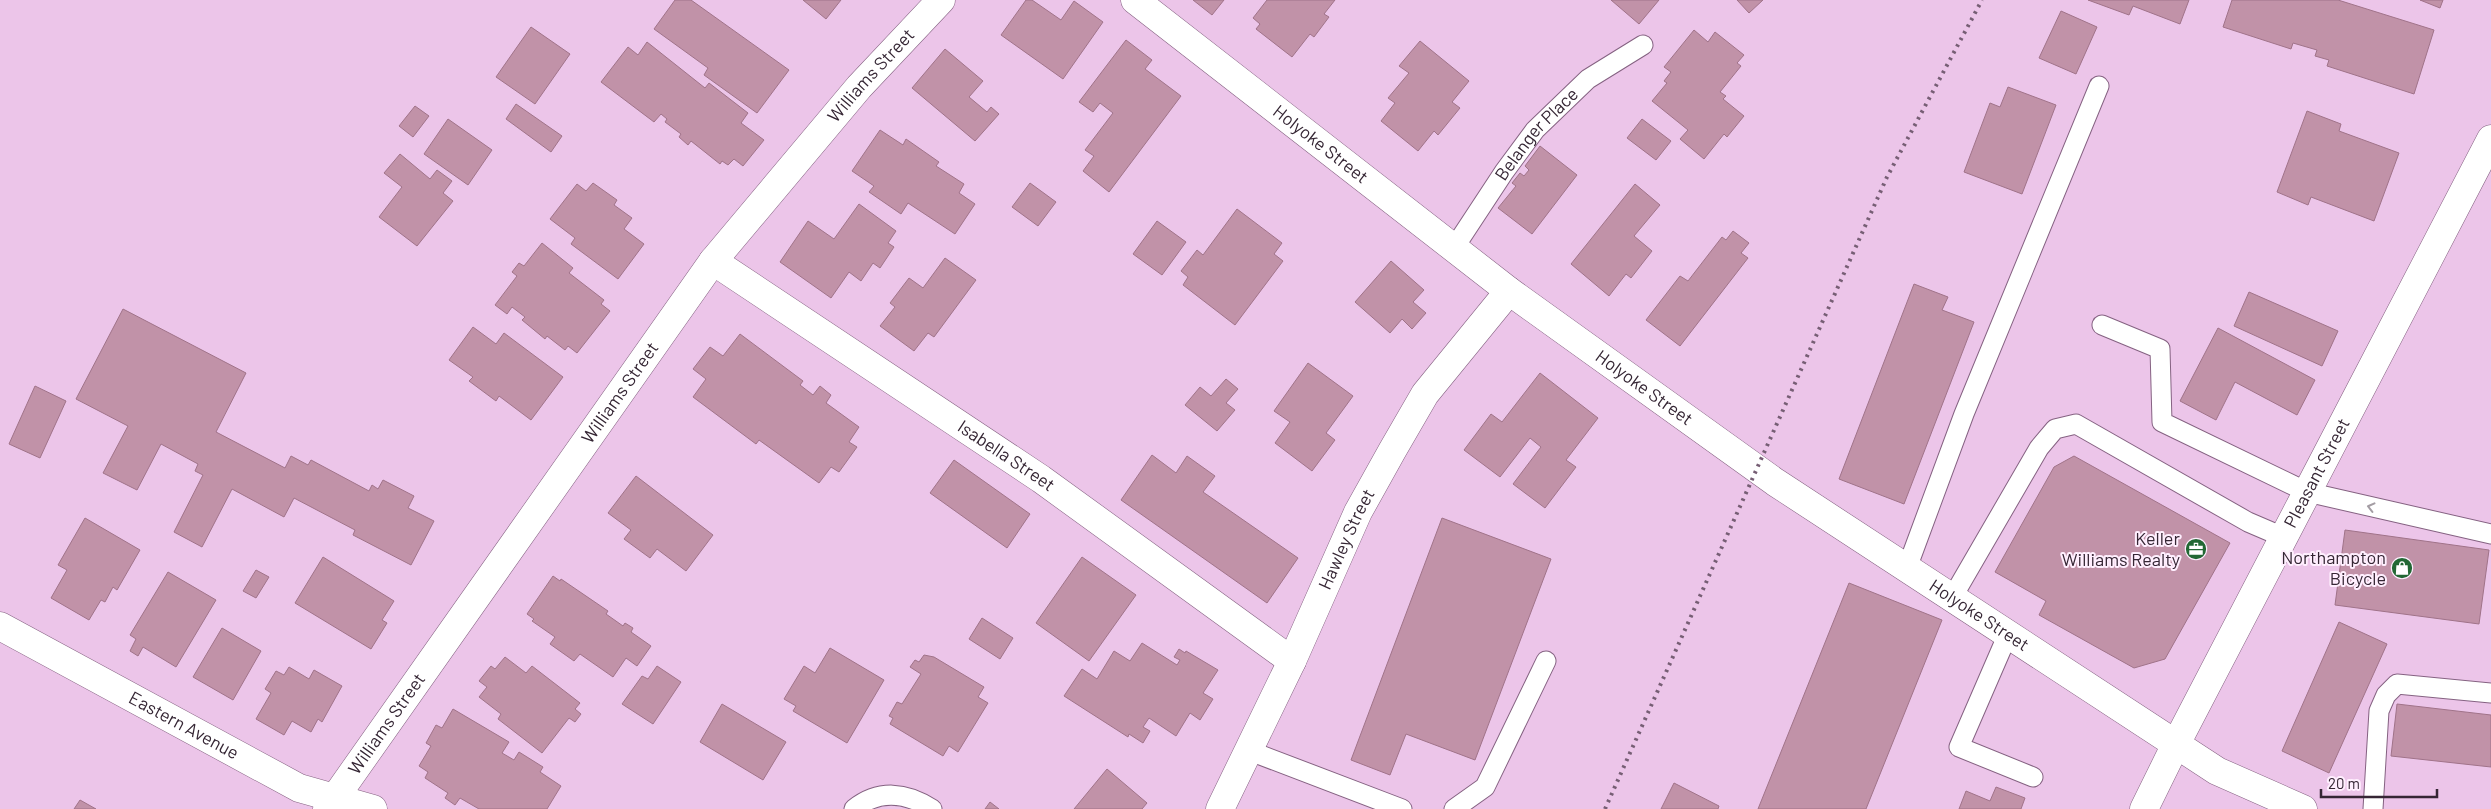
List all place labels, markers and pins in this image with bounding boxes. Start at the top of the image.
place label: Keller Williams Realty [2062,527,2180,570]
office icon: Keller Williams Realty [2184,537,2208,561]
place label: Northampton Bicycle [2281,546,2386,589]
shop icon: Northampton Bicycle [2390,556,2414,580]

